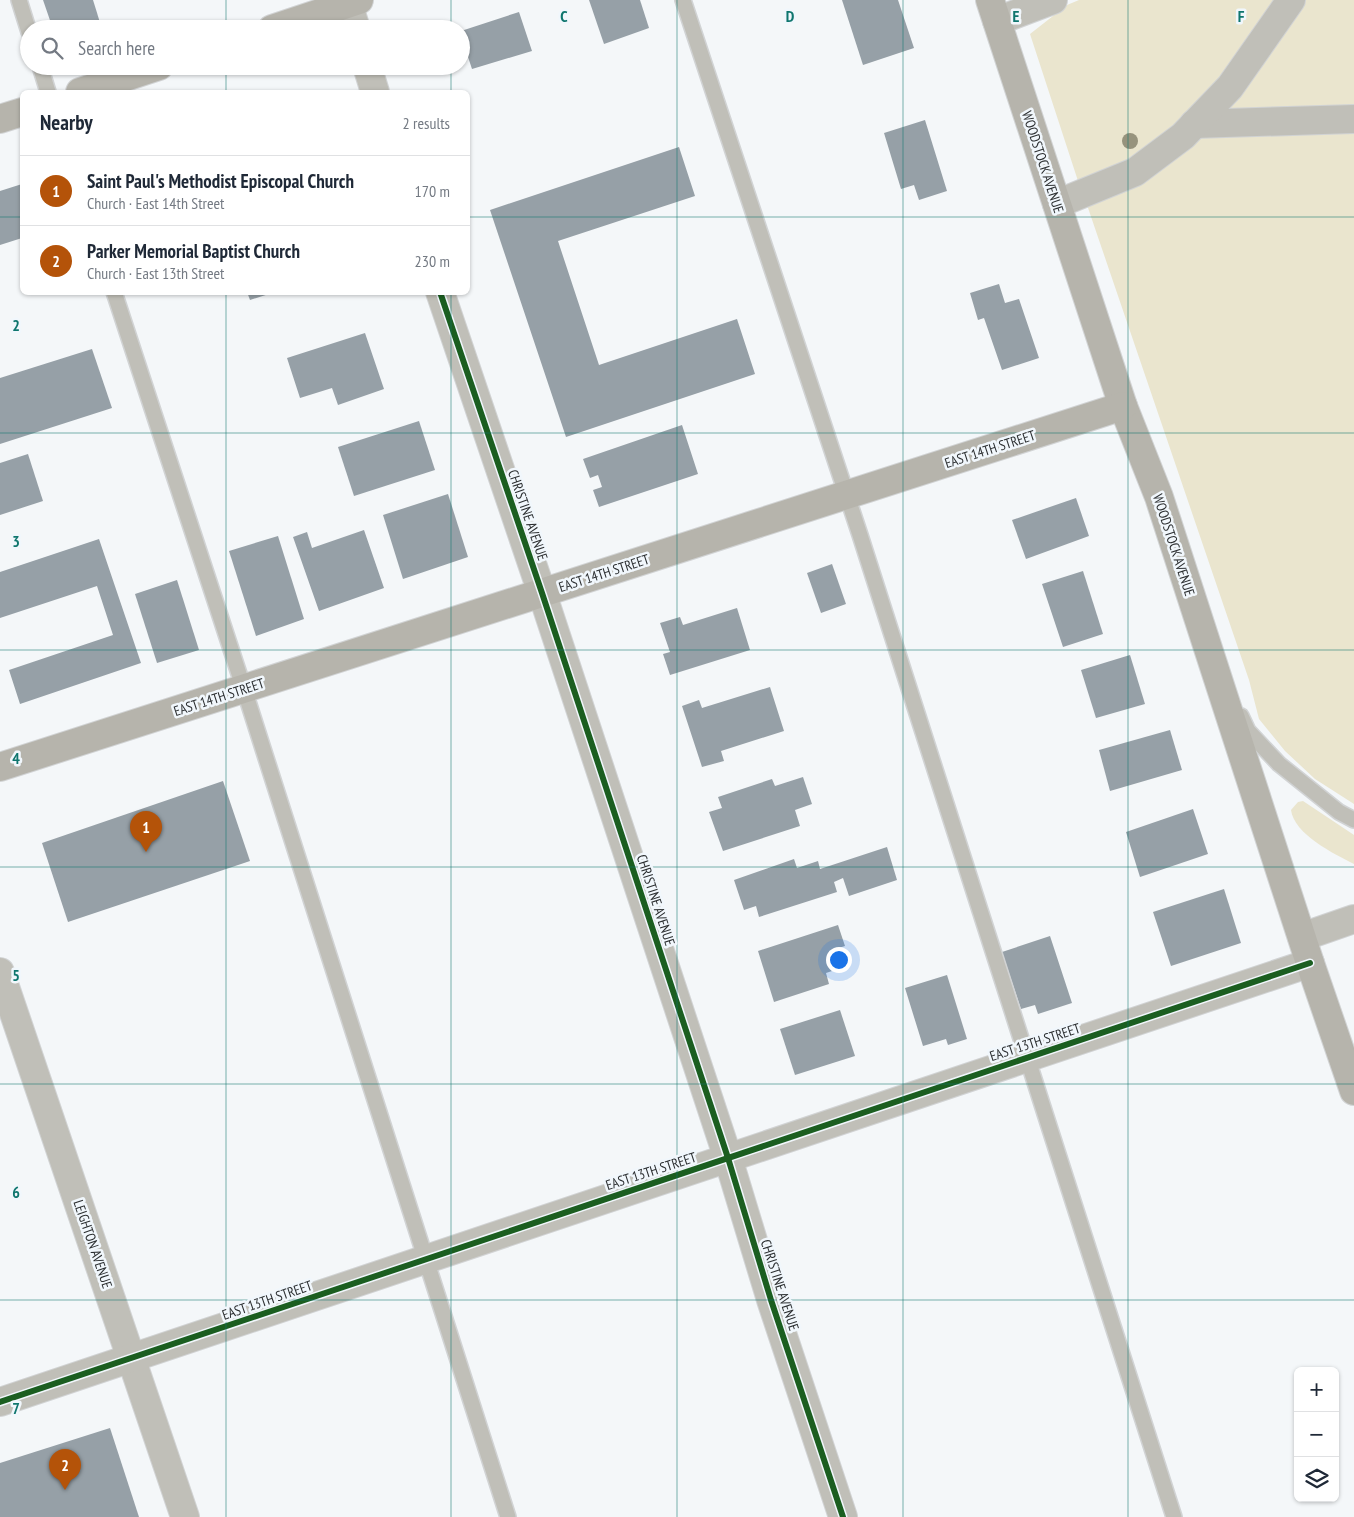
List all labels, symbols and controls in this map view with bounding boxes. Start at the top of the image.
text: C [560,6,568,26]
text: D [786,6,795,26]
text: E [1013,6,1020,26]
text: F [1238,6,1245,26]
search box [20,20,470,75]
icon: search [38,34,66,62]
text: Search here [78,36,155,60]
text: Nearby [40,109,93,136]
street label: WOODSTOCK AVENUE [1018,109,1068,215]
text: 2 results [403,113,450,133]
text: Saint Paul's Methodist Episcopal Church [87,169,354,193]
text: 1 [52,181,60,201]
text: 170 m [415,181,450,201]
text: Church · East 14th Street [87,193,224,213]
text: Parker Memorial Baptist Church [87,239,300,263]
text: 2 [52,251,60,271]
text: 230 m [415,251,450,271]
text: Church · East 13th Street [87,263,224,283]
text: 2 [12,315,20,335]
street label: EAST 14TH STREET [943,426,1038,472]
street label: CHRISTINE AVENUE [504,467,552,563]
street label: WOODSTOCK AVENUE [1149,492,1199,598]
text: 3 [12,531,20,551]
street label: EAST 14TH STREET [557,550,652,596]
street label: EAST 14TH STREET [172,674,267,720]
text: 4 [12,748,20,768]
pin: 1 [130,811,162,852]
street label: CHRISTINE AVENUE [633,852,679,948]
your location [826,947,852,973]
text: 5 [12,965,20,985]
street label: EAST 13TH STREET [988,1019,1083,1065]
street label: EAST 13TH STREET [604,1148,699,1194]
text: 6 [12,1182,20,1202]
street label: LEIGHTON AVENUE [69,1197,117,1291]
street label: CHRISTINE AVENUE [757,1237,803,1333]
street label: EAST 13TH STREET [220,1276,315,1324]
map controls [1294,1367,1339,1502]
button: + [1294,1367,1339,1412]
text: 7 [12,1398,20,1418]
button: − [1294,1412,1339,1457]
pin: 2 [49,1449,81,1490]
button: layers [1294,1457,1339,1502]

